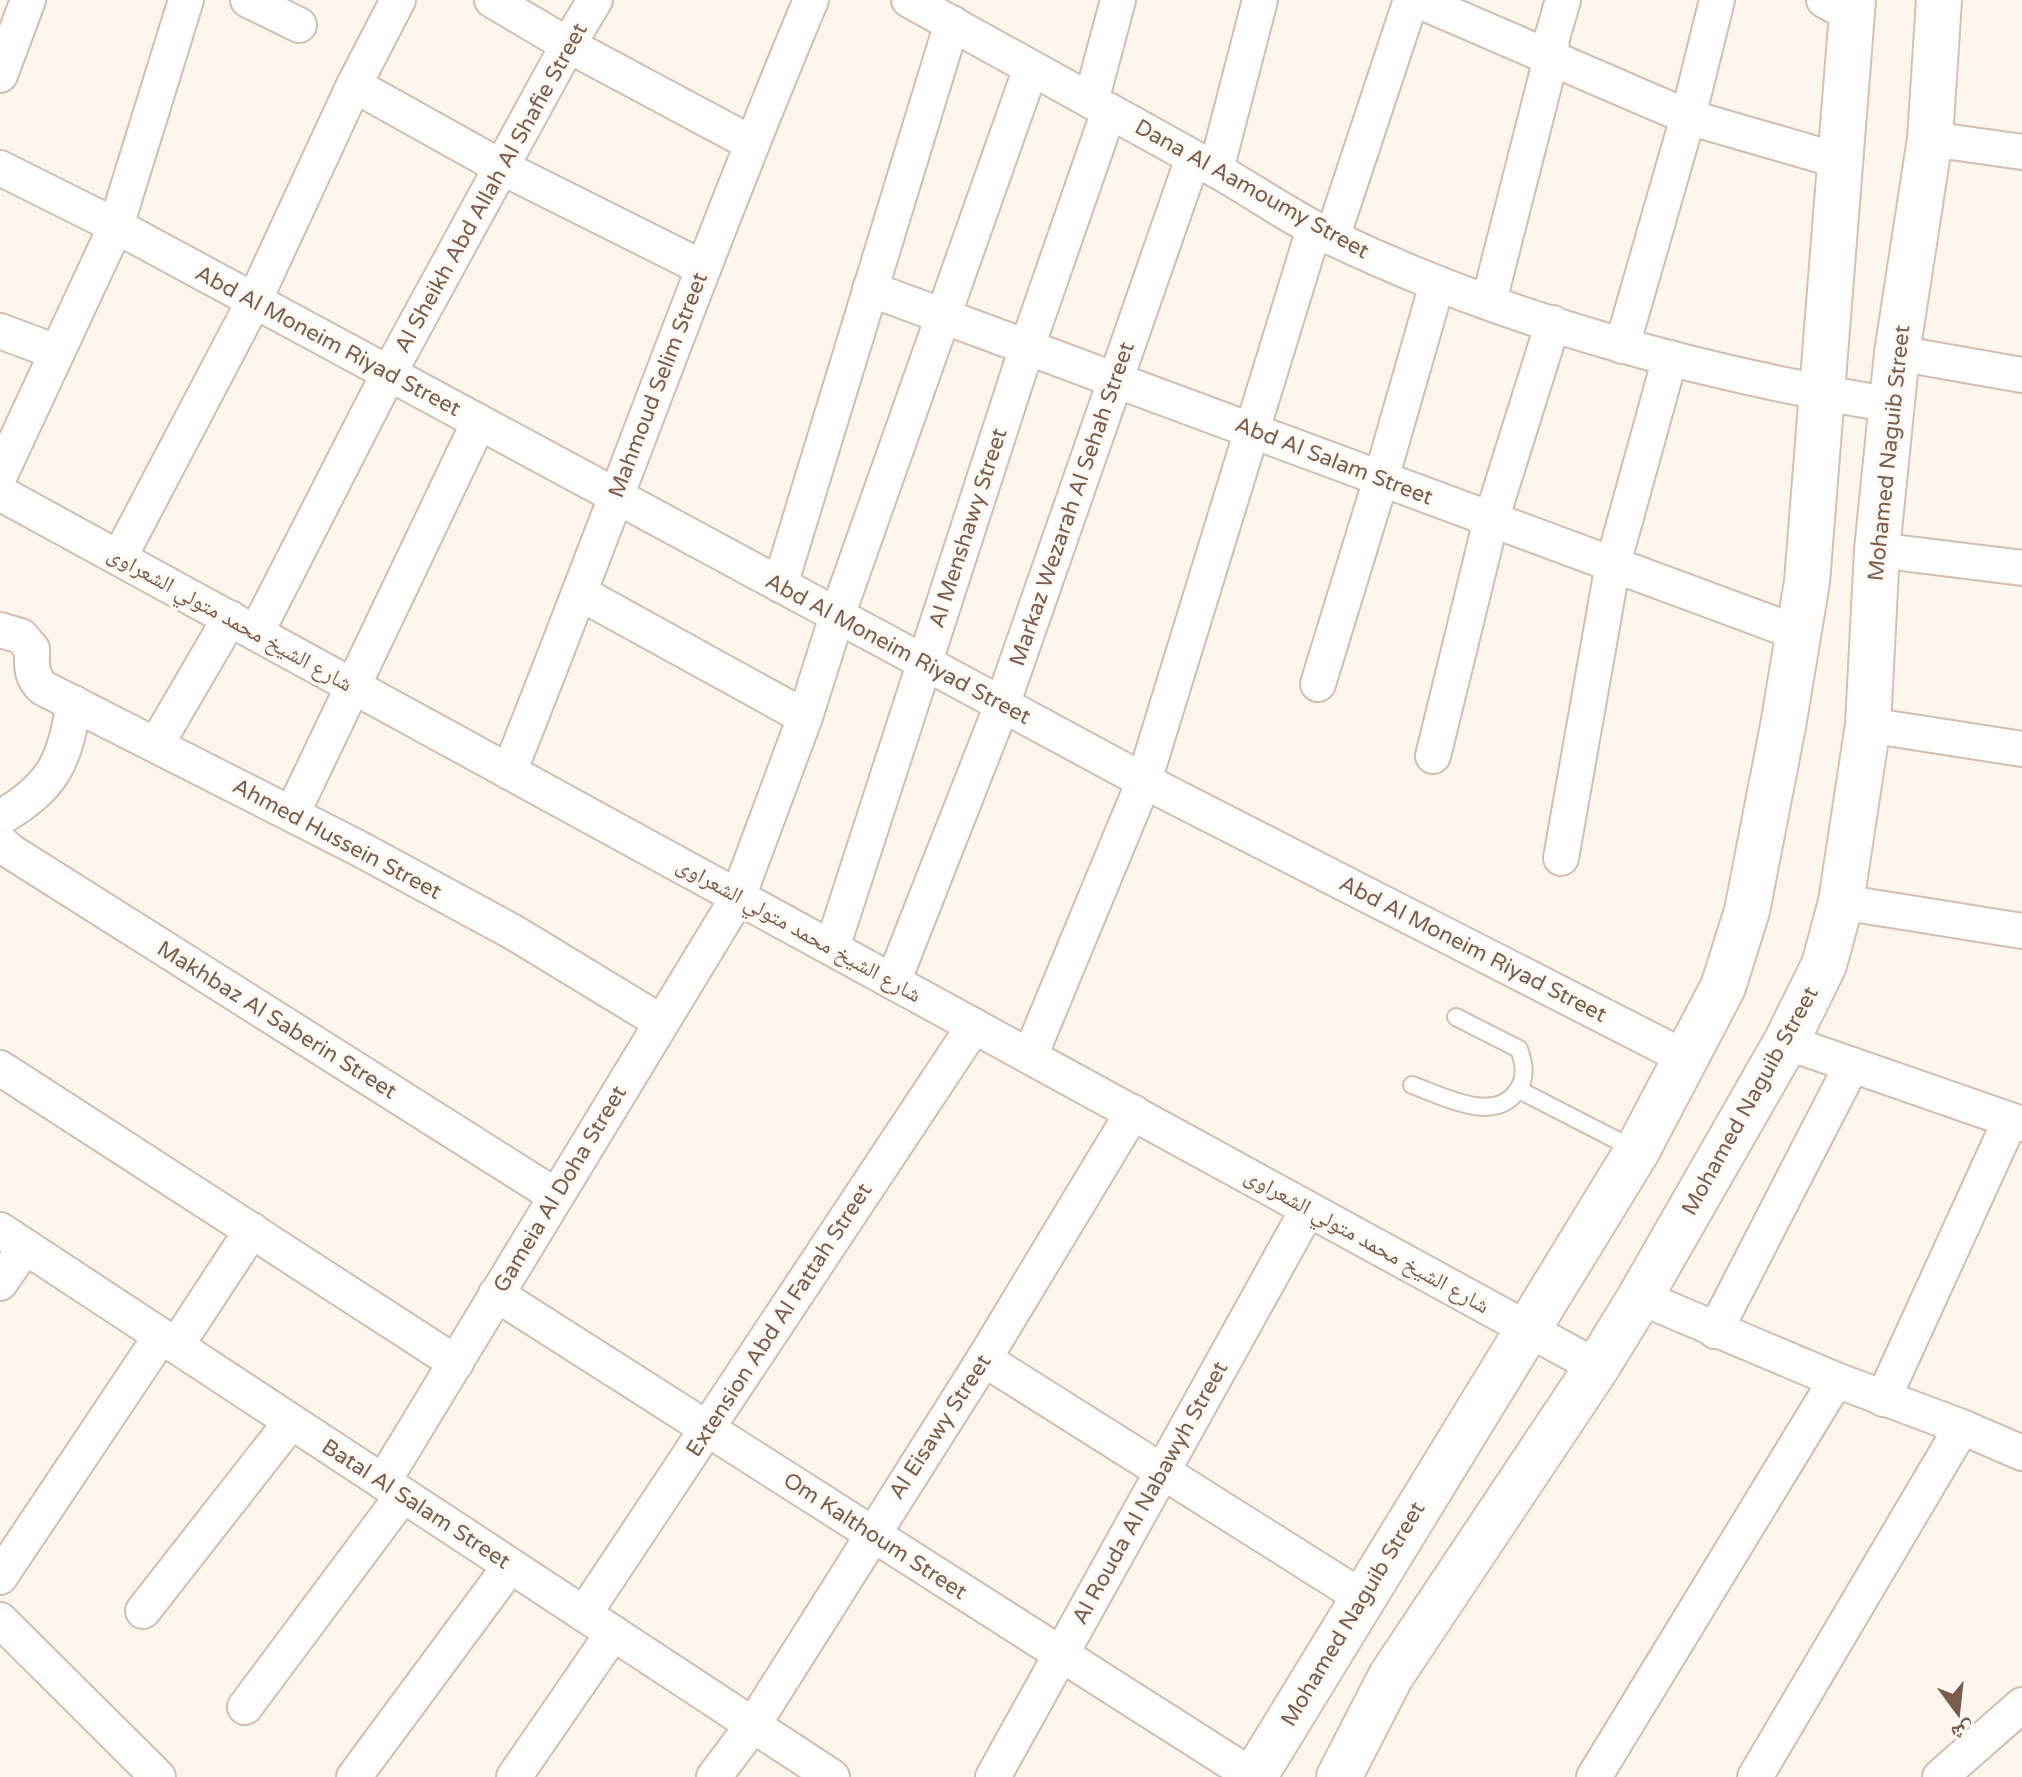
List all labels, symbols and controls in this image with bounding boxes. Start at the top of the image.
street label: Al Sheikh Abd Allah Al Shafie Street [389,19,593,357]
street label: Dana Al Aamoumy Street [1130,114,1374,264]
street label: Abd Al Moneim Riyad Street [191,260,465,422]
street label: Mahmoud Selim Street [603,269,713,501]
street label: Mohamed Naguib Street [1863,324,1915,582]
street label: Markaz Wezarah Al Sehah Street [1004,339,1140,669]
street label: Abd Al Salam Street [1231,411,1437,511]
street label: Al Menshawy Street [923,425,1013,631]
street label: شارع الشيخ محمد متولي الشعراوى [101,541,357,700]
street label: Abd Al Moneim Riyad Street [761,568,1035,730]
street label: Ahmed Hussein Street [228,773,446,905]
street label: شارع الشيخ محمد متولي الشعراوى [670,852,926,1011]
street label: Abd Al Moneim Riyad Street [1335,870,1611,1028]
street label: Makhbaz Al Saberin Street [152,935,402,1105]
street label: Mohamed Naguib Street [1676,982,1824,1220]
street label: Gameia Al Doha Street [488,1081,632,1297]
street label: شارع الشيخ محمد متولي الشعراوى [1238,1163,1494,1322]
street label: Extension Abd Al Fattah Street [681,1178,877,1462]
street label: Al Eisawy Street [883,1350,997,1504]
street label: Al Rouda Al Nabawyh Street [1067,1357,1233,1629]
street label: Batal Al Salam Street [317,1433,515,1575]
street label: Om Kalthoum Street [778,1467,972,1605]
street label: Mohamed Naguib Street [1276,1497,1430,1731]
north arrow [1918,1673,1998,1753]
text: ش [1948,1716,1978,1747]

